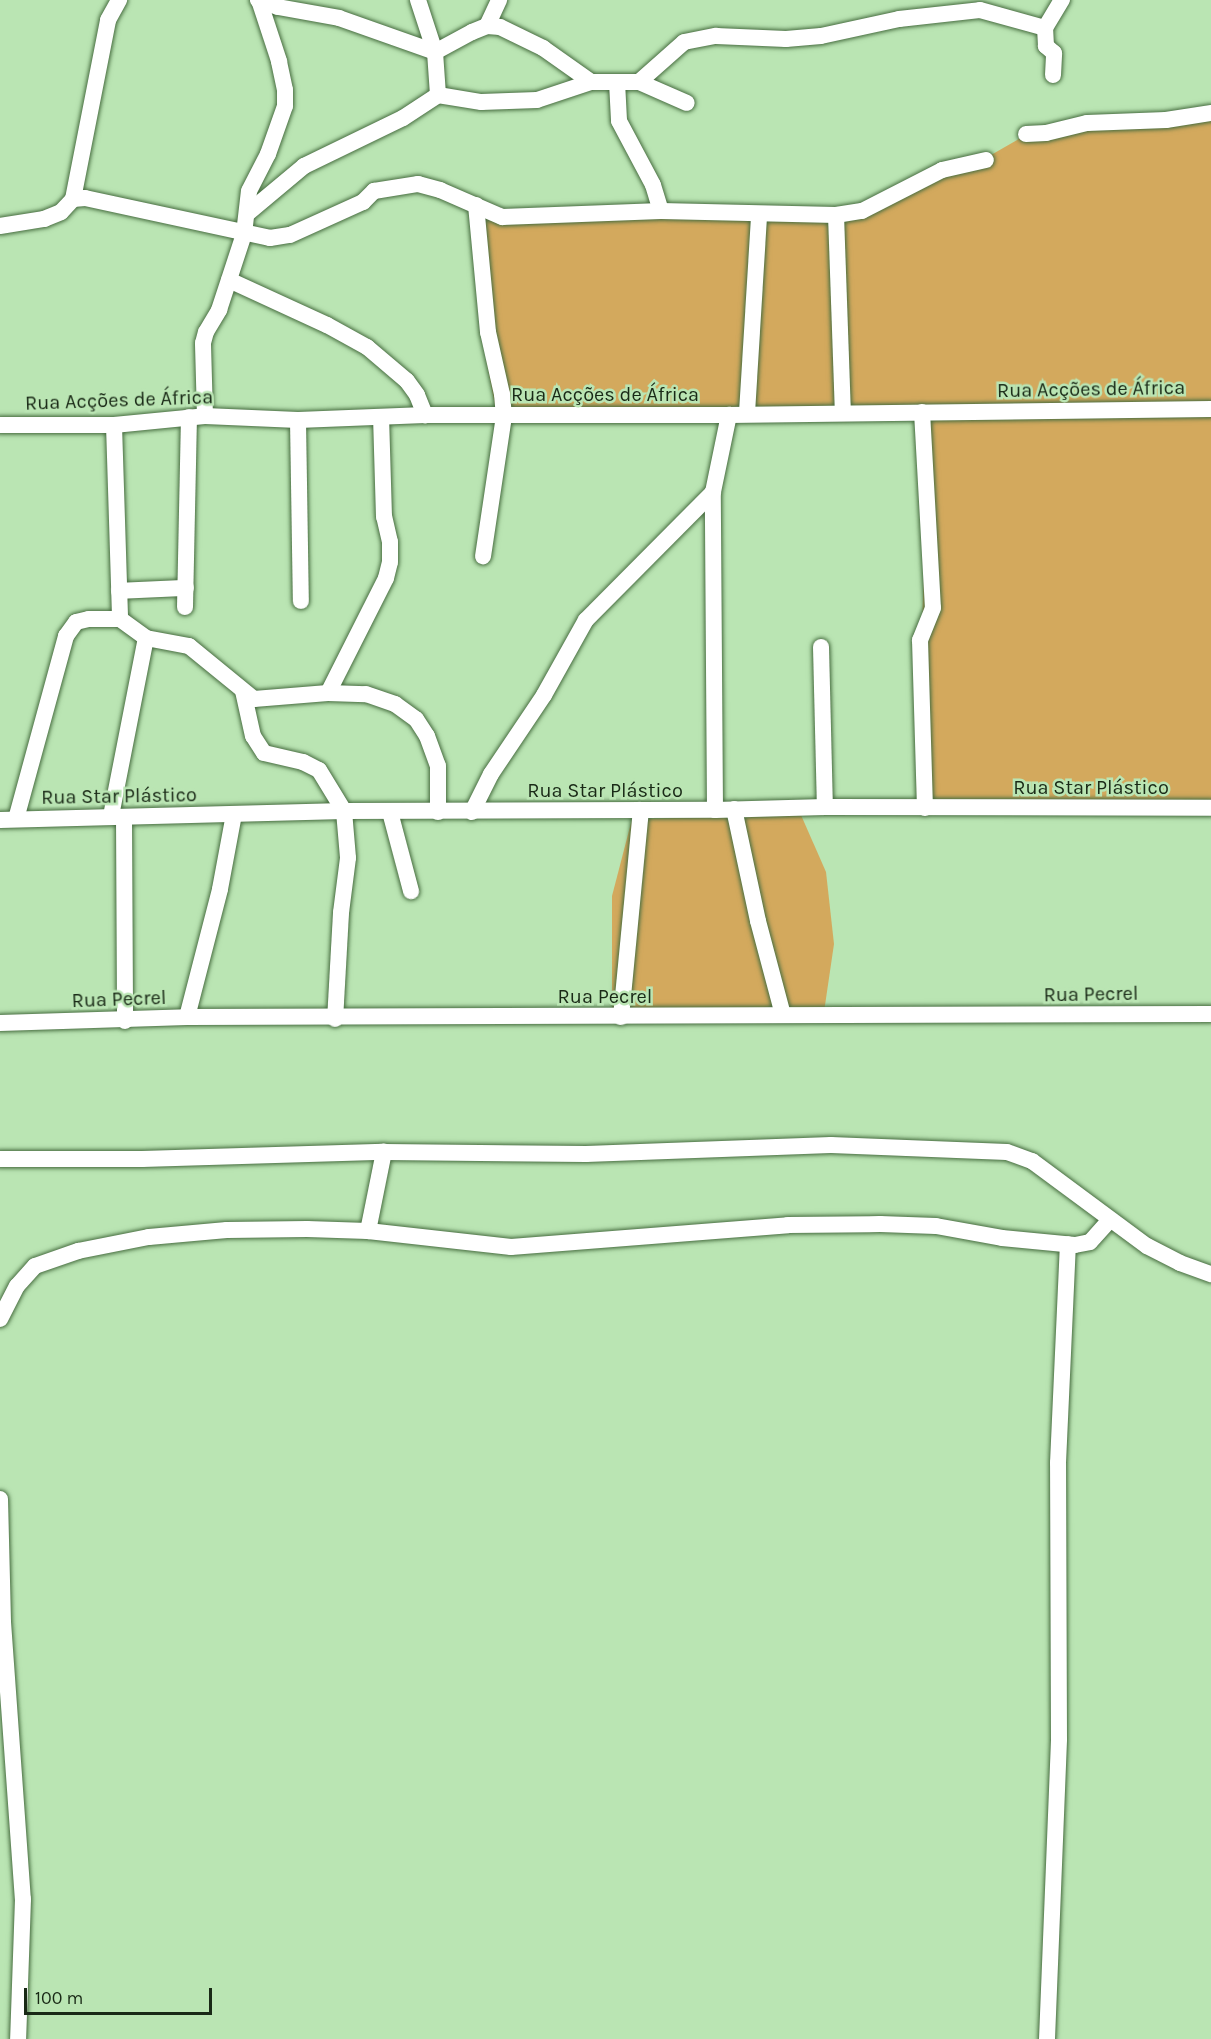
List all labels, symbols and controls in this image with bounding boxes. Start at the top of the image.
street label: Rua Acções de África [997,375,1185,403]
street label: Rua Acções de África [511,382,699,406]
street label: Rua Acções de África [25,385,213,415]
street label: Rua Star Plástico [1013,775,1169,799]
street label: Rua Star Plástico [527,778,683,802]
street label: Rua Star Plástico [41,783,197,809]
street label: Rua Pecrel [1043,981,1139,1007]
street label: Rua Pecrel [558,984,652,1008]
street label: Rua Pecrel [71,985,167,1013]
scale bar [27,1976,214,2014]
text: 100 m [35,1987,83,2009]

